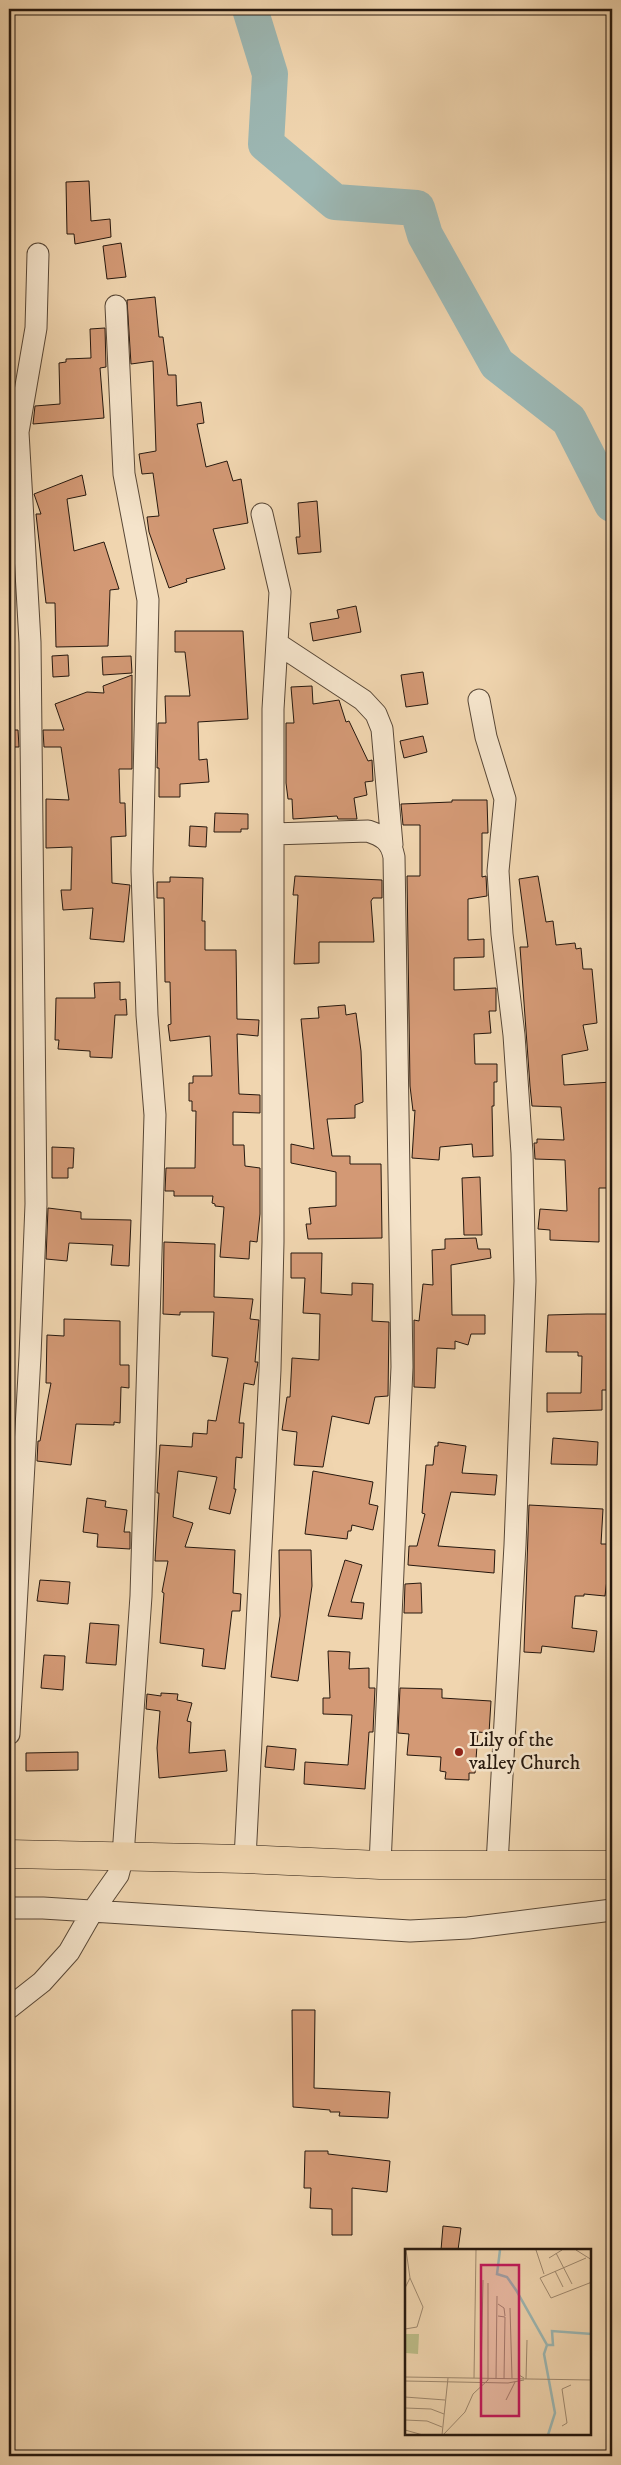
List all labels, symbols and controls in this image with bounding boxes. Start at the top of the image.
place label: Lily of the valley Church [468,1728,581,1776]
marker: Lily of the valley Church [453,1746,465,1758]
inset map [405,2249,591,2435]

